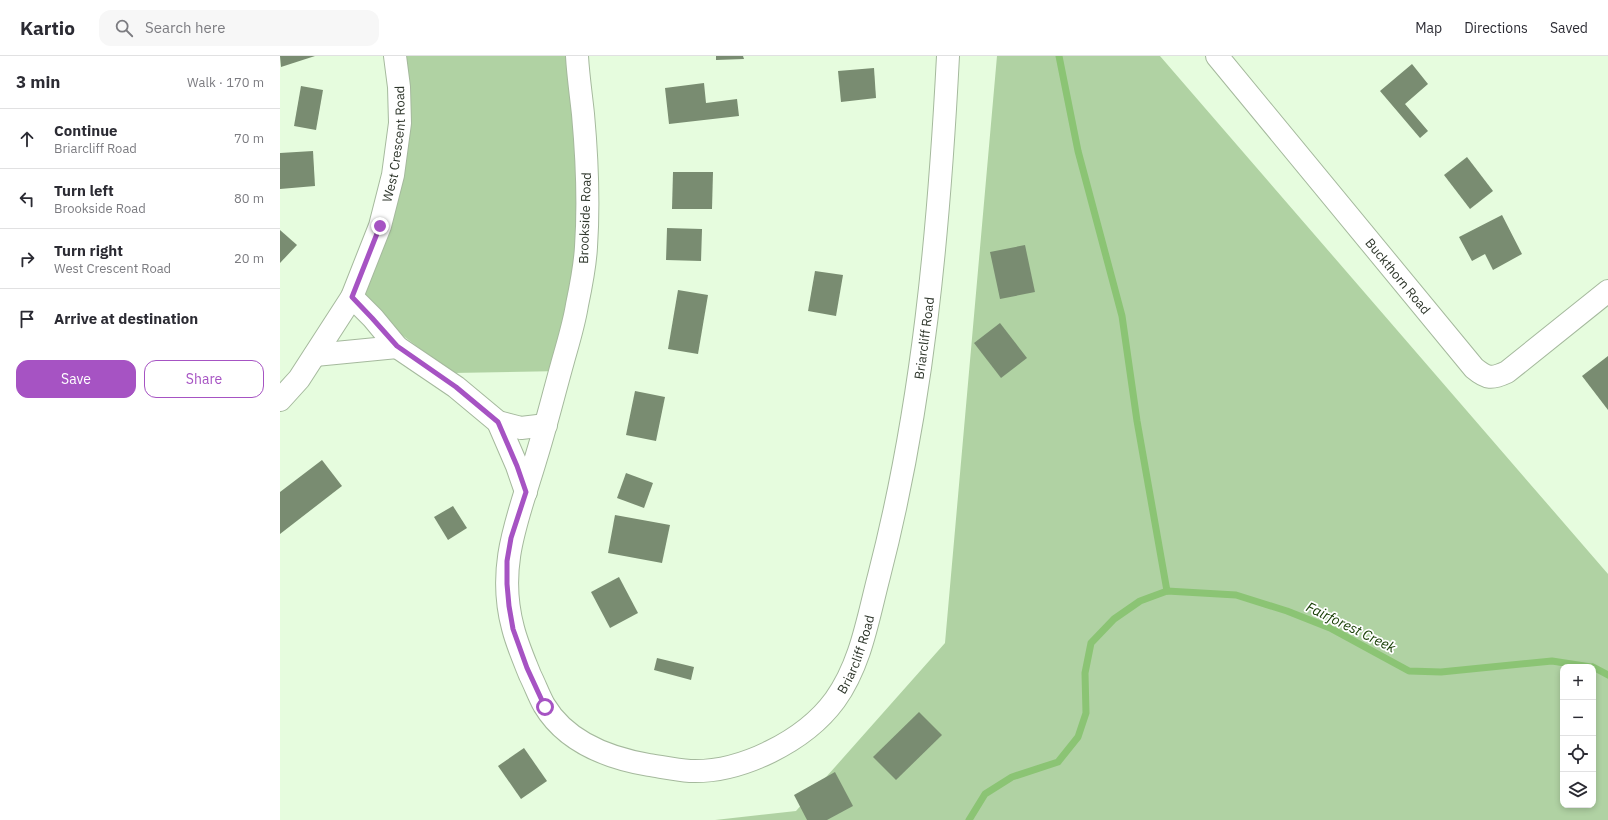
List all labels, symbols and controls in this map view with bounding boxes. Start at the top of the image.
search box [99,10,379,46]
text: Kartio [20,16,75,40]
icon: search [113,17,135,39]
text: Search here [145,18,225,37]
text: Map [1415,19,1442,37]
text: Directions [1464,19,1528,37]
text: Saved [1550,19,1588,37]
text: 3 min [16,71,60,93]
text: Walk · 170 m [187,74,264,91]
street label: West Crescent Road [378,86,409,204]
text: Continue [54,121,118,140]
icon: ahead [16,128,38,150]
text: 70 m [234,130,264,147]
text: Briarcliff Road [54,140,137,157]
street label: Brookside Road [575,172,595,264]
text: Turn left [54,181,114,200]
icon: left [16,188,38,210]
text: 80 m [234,190,264,207]
text: Brookside Road [54,200,146,217]
route end [371,217,389,235]
street label: Buckthorn Road [1362,234,1435,317]
text: Turn right [54,241,123,260]
icon: right [16,248,38,270]
text: 20 m [234,250,264,267]
text: West Crescent Road [54,260,171,277]
street label: Briarcliff Road [910,296,938,380]
icon: arrive [16,308,38,330]
text: Arrive at destination [54,309,198,328]
button: Save [16,360,136,398]
button: Share [144,360,264,398]
water label: Fairforest Creek [1303,598,1399,657]
street label: Briarcliff Road [833,613,878,697]
map controls [1560,664,1596,808]
button: + [1560,664,1596,700]
route start [536,698,554,716]
button: − [1560,700,1596,736]
button: locate [1560,736,1596,772]
button: layers [1560,772,1596,808]

